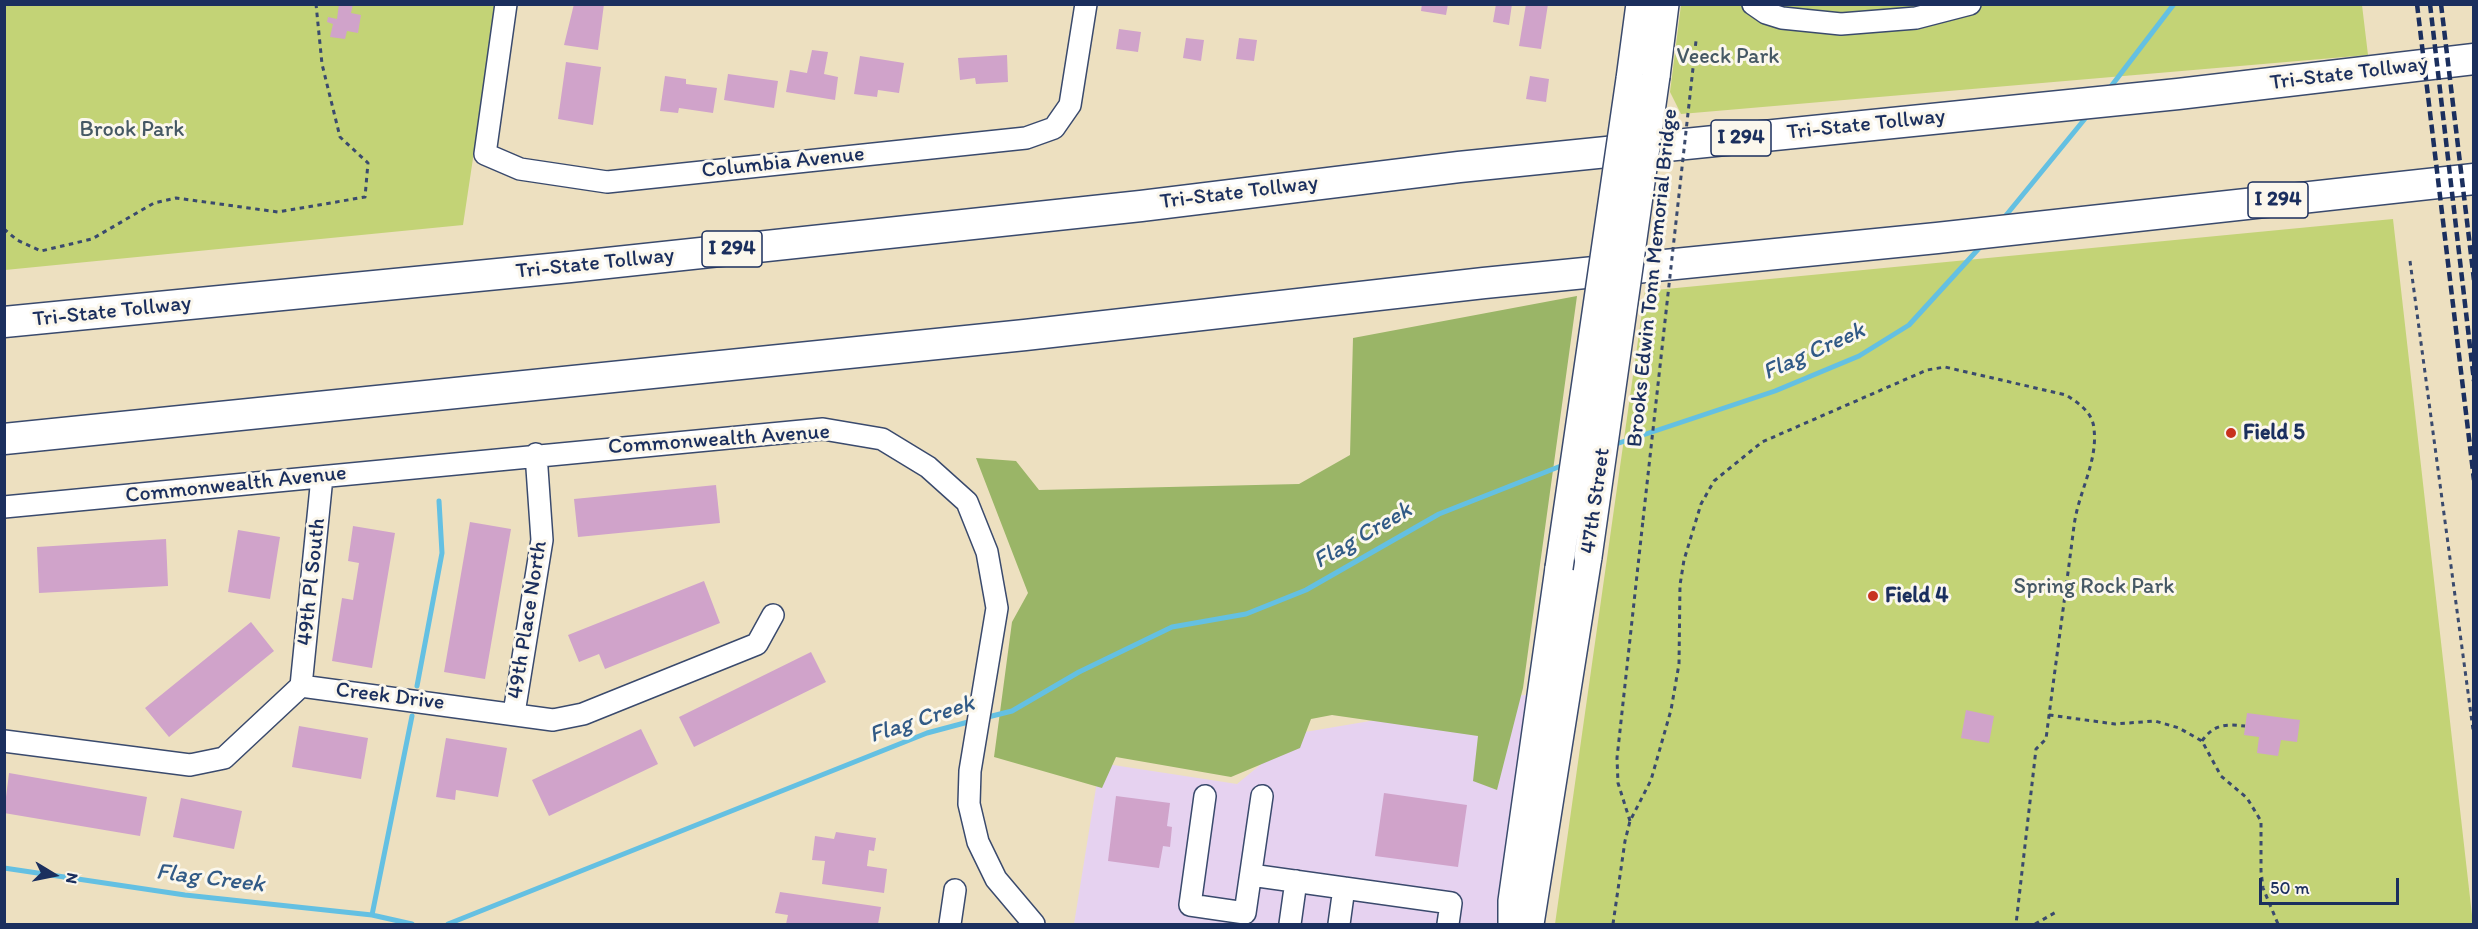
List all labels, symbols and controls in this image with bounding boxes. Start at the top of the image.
park label: Veeck Park [1677,44,1779,70]
street label: Tri-State Tollway [2268,51,2430,97]
street label: Tri-State Tollway [1785,104,1947,146]
street label: Brooks Edwin Tonn Memorial Bridge [1622,107,1684,449]
park label: Brook Park [80,117,184,143]
road number: I 294 [1711,120,1771,156]
street label: Columbia Avenue [700,141,866,185]
street label: Tri-State Tollway [1158,170,1320,216]
road number: I 294 [2248,182,2308,218]
road number: I 294 [702,231,762,267]
street label: Tri-State Tollway [514,243,676,285]
street label: Tri-State Tollway [31,291,193,333]
water label: Flag Creek [1758,317,1870,387]
street label: Commonwealth Avenue [607,419,831,461]
place label: Field 5 [2243,420,2305,446]
marker: Field 5 [2224,426,2238,440]
street label: 47th Street [1576,446,1616,556]
street label: Commonwealth Avenue [124,460,348,510]
water label: Flag Creek [1309,496,1417,576]
street label: 49th Pl South [292,517,332,647]
street label: 49th Place North [502,539,554,701]
park label: Spring Rock Park [2014,574,2174,600]
place label: Field 4 [1885,583,1949,609]
marker: Field 4 [1866,589,1880,603]
street label: Creek Drive [334,677,446,717]
water label: Flag Creek [866,689,978,751]
north arrow [24,845,84,905]
water label: Flag Creek [154,858,266,900]
scale bar [2262,866,2402,904]
text: N [62,871,83,885]
text: 50 m [2270,877,2310,899]

